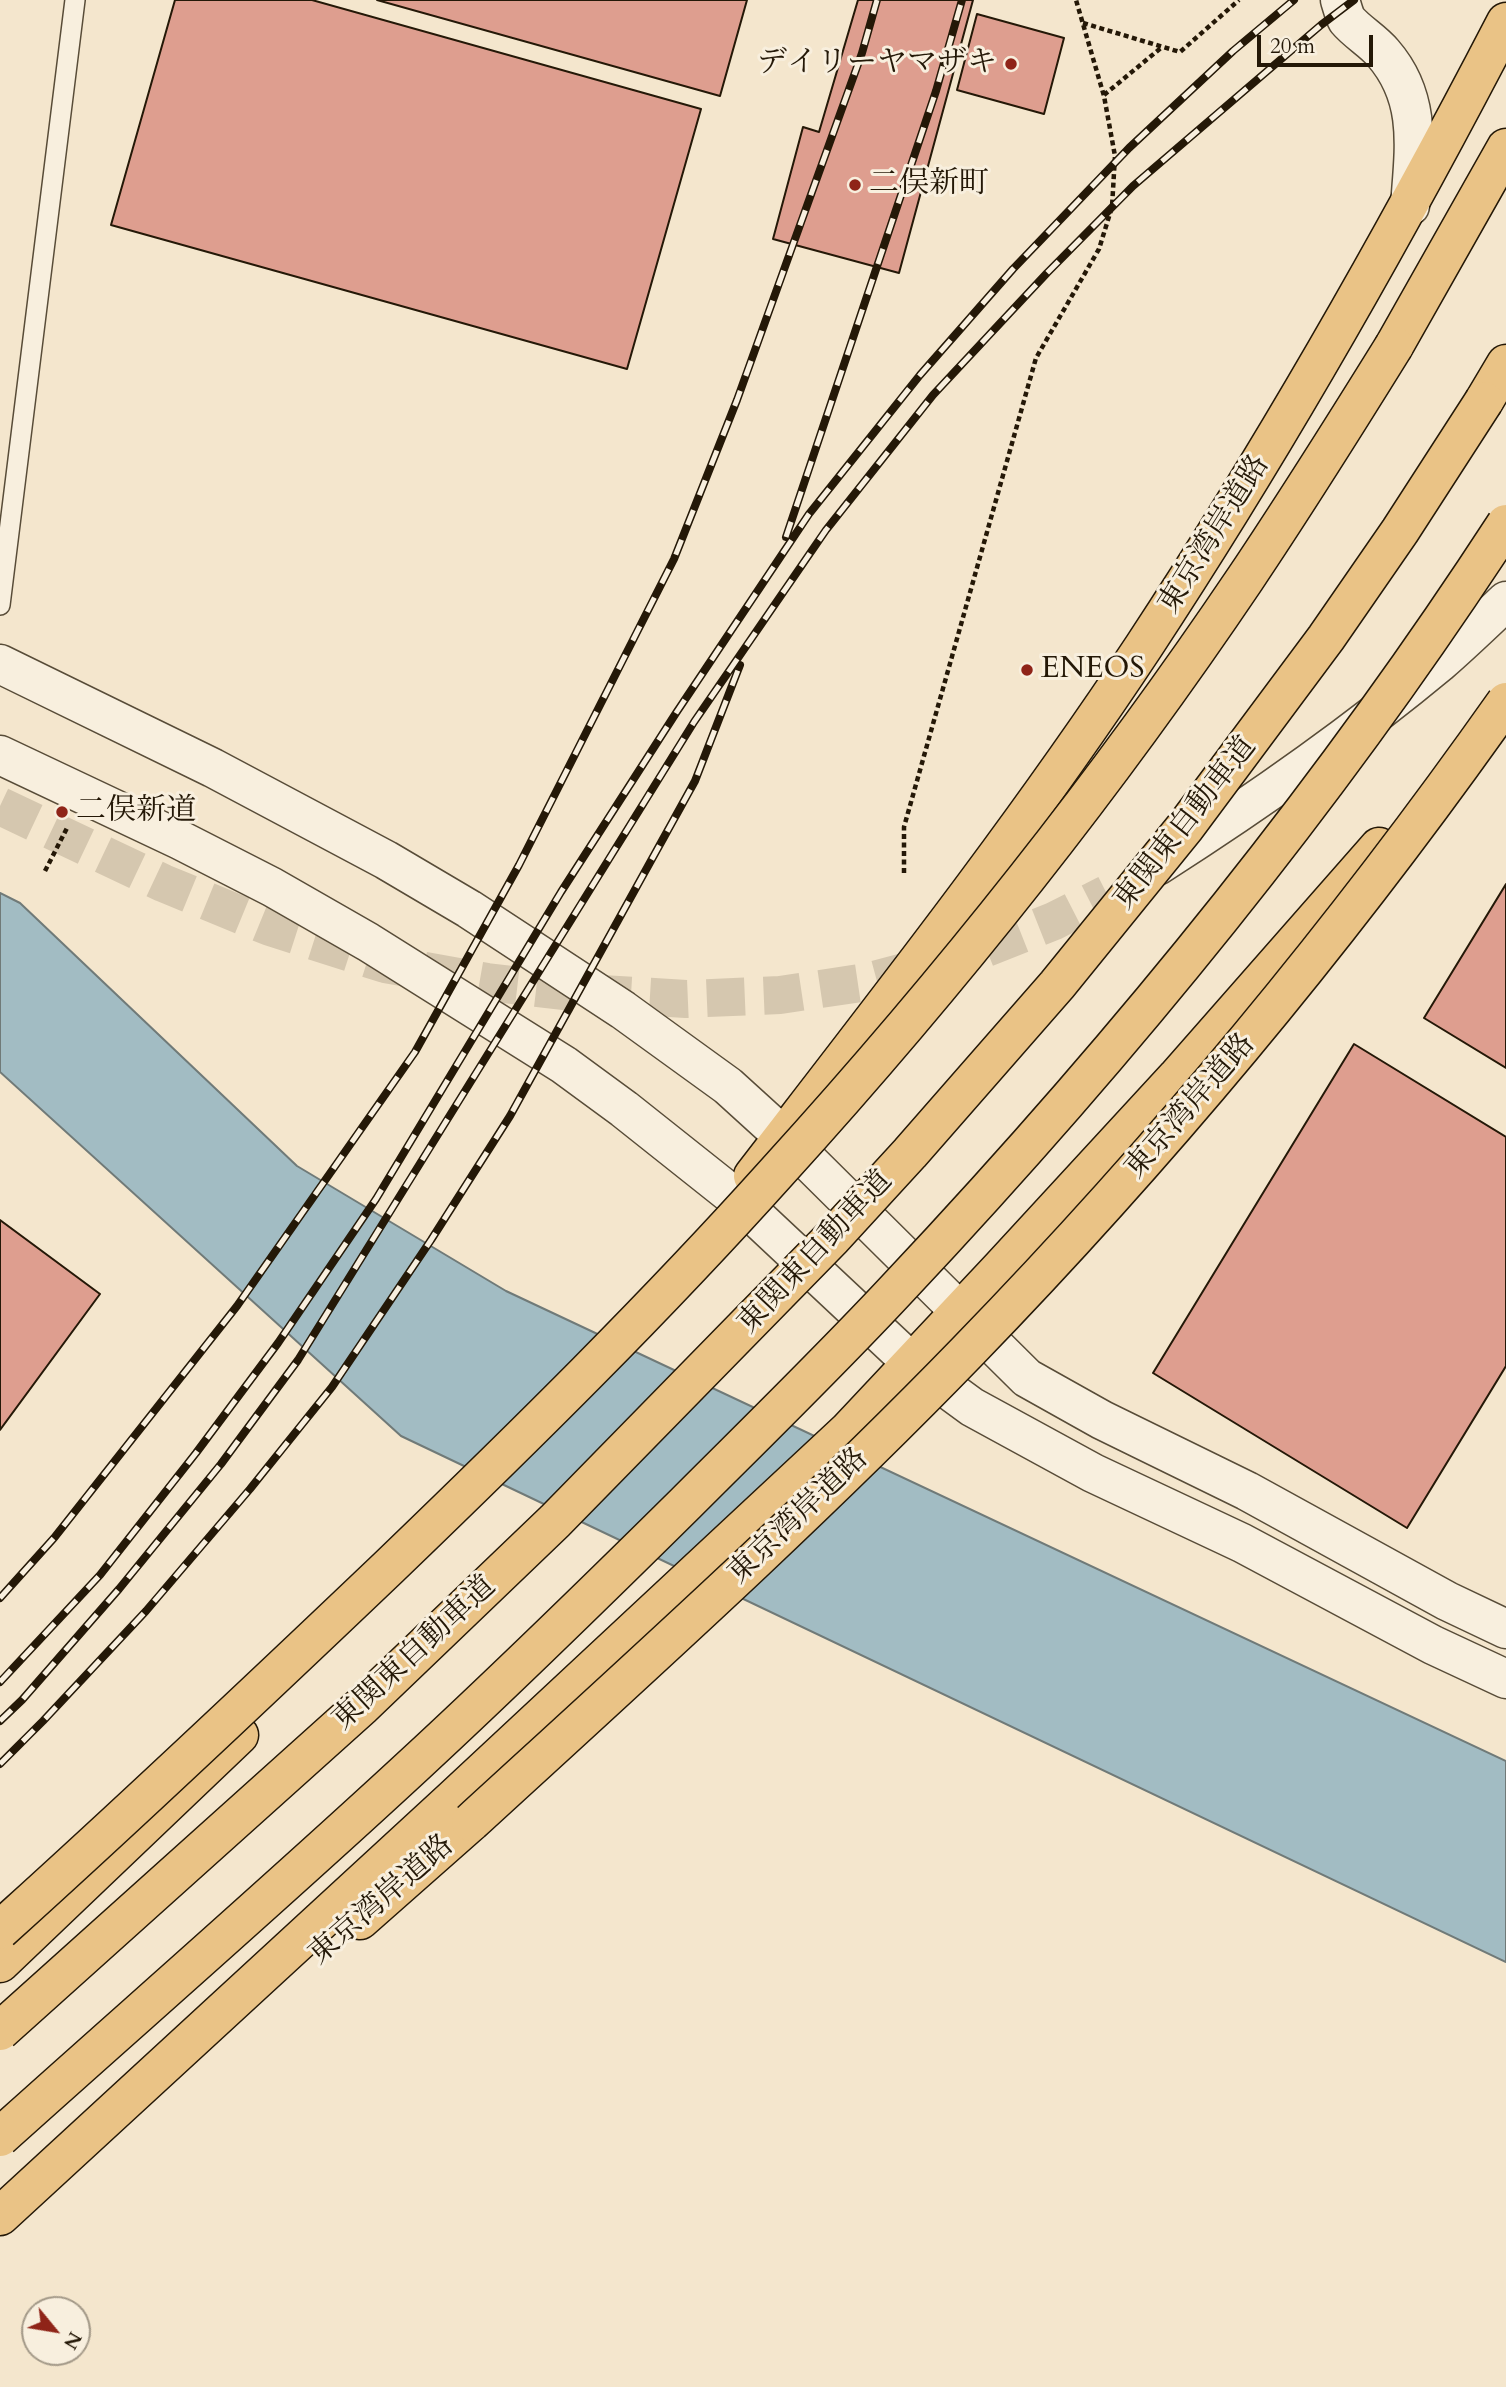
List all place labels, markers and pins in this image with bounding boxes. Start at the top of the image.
place label: デイリーヤマザキ [757,46,997,82]
marker: デイリーヤマザキ [1003,56,1019,72]
place label: 二俣新町 [869,167,989,203]
marker: 二俣新町 [847,177,863,193]
place label: ENEOS [1041,652,1145,688]
marker: ENEOS [1019,662,1035,678]
place label: 二俣新道 [76,794,196,830]
marker: 二俣新道 [54,804,70,820]

